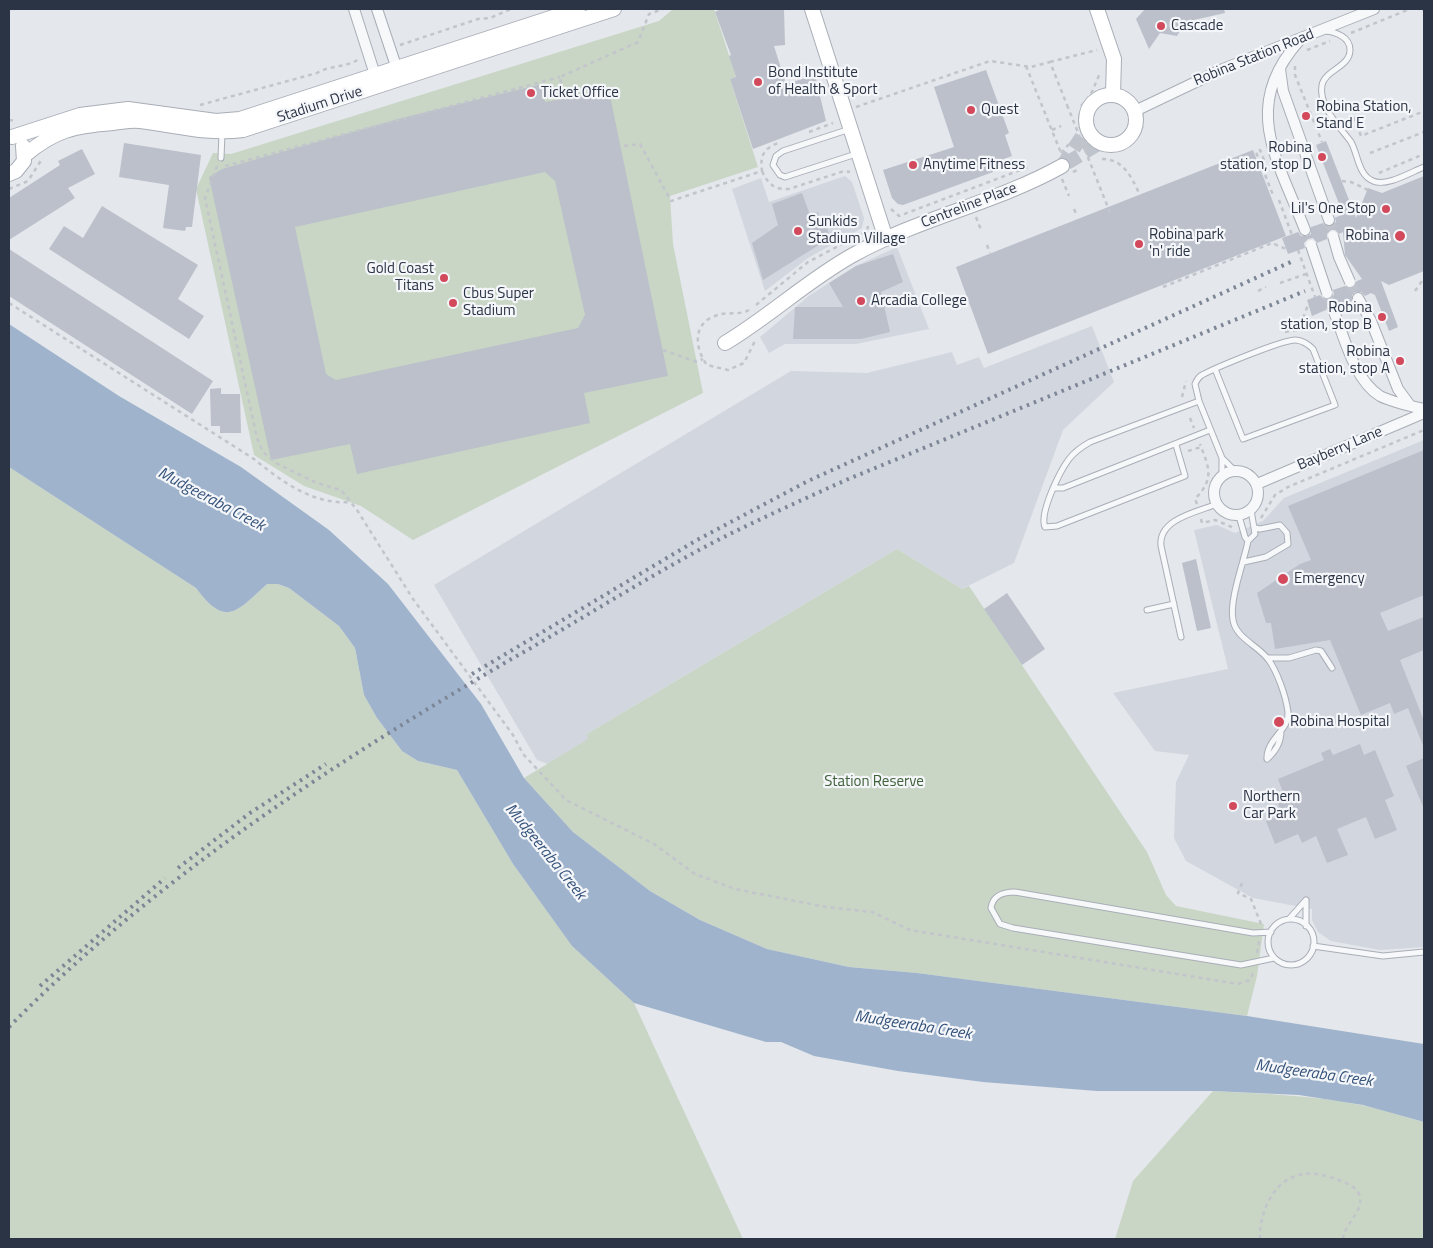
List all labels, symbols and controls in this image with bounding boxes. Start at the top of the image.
place label: Cascade [1171,17,1223,35]
marker: Cascade [1155,20,1167,32]
street label: Robina Station Road [1191,26,1317,90]
place label: Bond Institute of Health & Sport [768,64,877,99]
marker: Bond Institute of Health & Sport [752,76,764,88]
street label: Stadium Drive [275,83,365,127]
place label: Ticket Office [541,84,619,102]
marker: Ticket Office [525,87,537,99]
place label: Robina Station, Stand E [1316,98,1412,133]
place label: Quest [981,101,1019,119]
marker: Quest [965,104,977,116]
marker: Robina Station, Stand E [1300,110,1312,122]
place label: Robina station, stop D [1220,139,1312,174]
marker: Robina station, stop D [1316,151,1328,163]
place label: Anytime Fitness [923,156,1025,174]
marker: Anytime Fitness [907,159,919,171]
street label: Centreline Place [919,179,1019,233]
place label: Lil's One Stop [1291,200,1376,218]
marker: Lil's One Stop [1380,203,1392,215]
place label: Sunkids Stadium Village [808,213,906,248]
marker: Sunkids Stadium Village [792,225,804,237]
place label: Robina park 'n' ride [1149,226,1224,261]
place label: Robina [1345,227,1389,245]
marker: Robina [1393,229,1407,243]
marker: Robina park 'n' ride [1133,238,1145,250]
place label: Gold Coast Titans [366,260,434,295]
marker: Gold Coast Titans [438,272,450,284]
place label: Cbus Super Stadium [463,285,534,320]
place label: Arcadia College [871,292,967,310]
marker: Arcadia College [855,295,867,307]
marker: Cbus Super Stadium [447,297,459,309]
place label: Robina station, stop B [1280,299,1372,334]
marker: Robina station, stop B [1376,311,1388,323]
place label: Robina station, stop A [1299,343,1390,378]
marker: Robina station, stop A [1394,355,1406,367]
street label: Bayberry Lane [1295,423,1385,475]
water label: Mudgeeraba Creek [154,464,268,536]
place label: Emergency [1294,570,1365,588]
marker: Emergency [1276,572,1290,586]
place label: Robina Hospital [1290,713,1389,731]
marker: Robina Hospital [1272,715,1286,729]
park label: Station Reserve [824,773,924,791]
place label: Northern Car Park [1243,788,1300,823]
water label: Mudgeeraba Creek [500,800,590,904]
marker: Northern Car Park [1227,800,1239,812]
water label: Mudgeeraba Creek [853,1007,973,1045]
water label: Mudgeeraba Creek [1254,1056,1374,1092]

